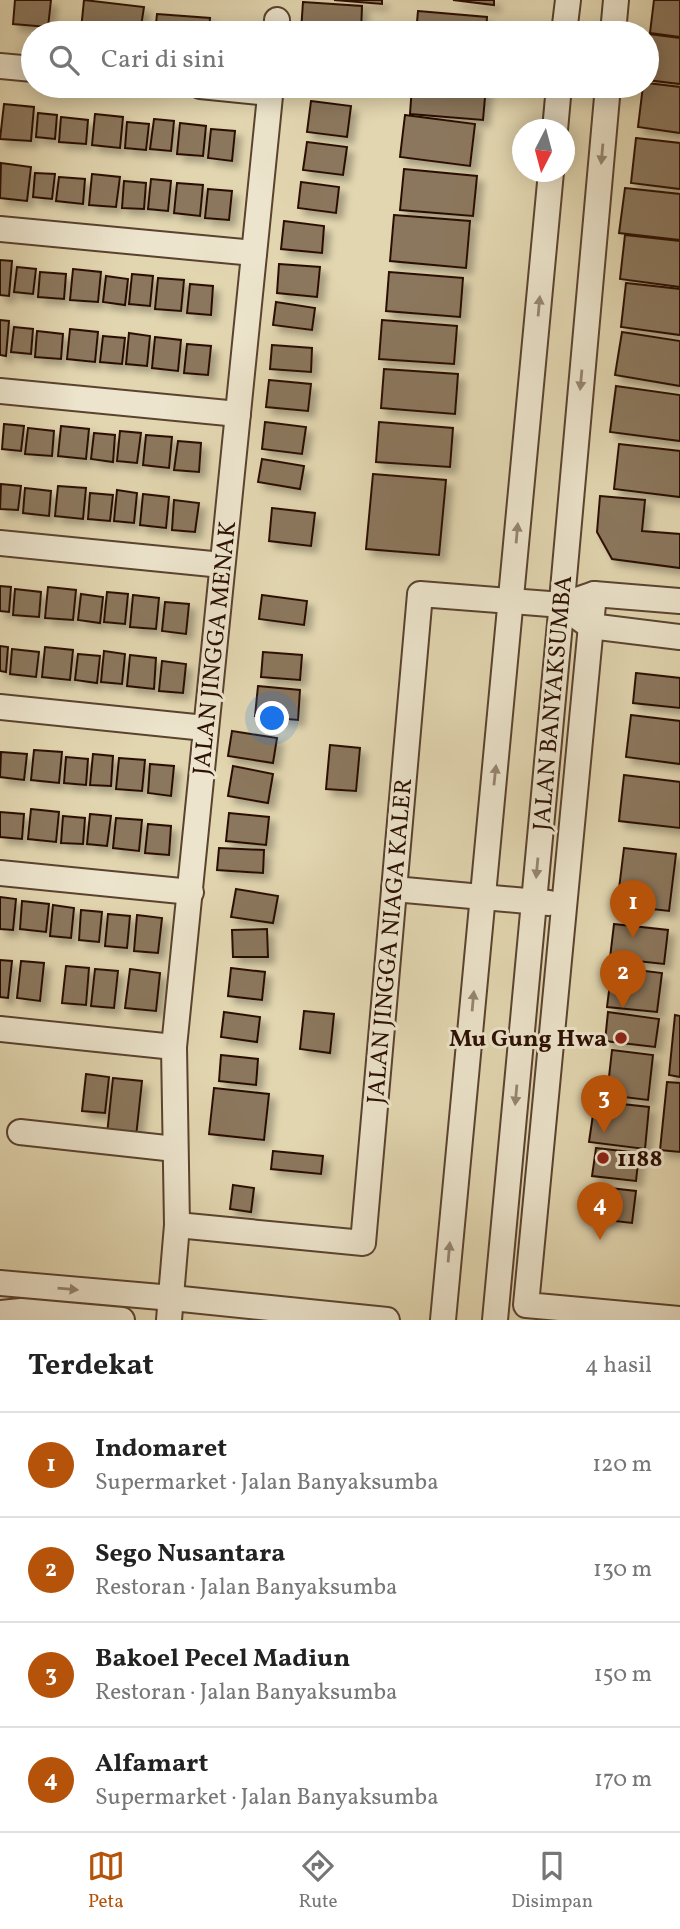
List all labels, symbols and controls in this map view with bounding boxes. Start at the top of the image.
search box [21,21,659,98]
icon: search [45,41,83,79]
text: Cari di sini [101,42,225,78]
north arrow [512,119,575,182]
one-way arrow [596,143,607,165]
one-way arrow [533,295,544,317]
one-way arrow [575,369,586,391]
street label: JALAN JINGGA MENAK [186,519,246,777]
one-way arrow [512,522,523,544]
street label: JALAN BANYAKSUMBA [526,574,582,832]
your location [255,701,289,735]
one-way arrow [490,764,501,786]
street label: JALAN JINGGA NIAGA KALER [360,777,422,1105]
one-way arrow [531,857,542,879]
pin: 1 [610,880,656,938]
pin: 2 [600,950,646,1008]
one-way arrow [468,990,479,1012]
place label: Mu Gung Hwa [449,1023,607,1057]
marker: Mu Gung Hwa [613,1030,629,1046]
pin: 3 [581,1075,627,1133]
one-way arrow [510,1084,521,1106]
place label: 1188 [617,1143,662,1177]
marker: 1188 [595,1150,611,1166]
pin: 4 [577,1182,623,1240]
one-way arrow [444,1241,455,1263]
one-way arrow [57,1284,79,1295]
text: Terdekat [28,1345,154,1387]
text: 4 hasil [585,1350,652,1382]
text: Indomaret [95,1431,227,1467]
text: 1 [46,1449,56,1481]
text: 120 m [592,1449,652,1481]
text: Supermarket · Jalan Banyaksumba [95,1467,439,1499]
text: Sego Nusantara [95,1536,286,1572]
text: 2 [45,1554,57,1586]
text: 130 m [593,1554,652,1586]
text: Restoran · Jalan Banyaksumba [95,1572,398,1604]
text: Bakoel Pecel Madiun [95,1641,350,1677]
text: 3 [45,1659,57,1691]
text: 150 m [594,1659,652,1691]
text: Restoran · Jalan Banyaksumba [95,1677,398,1709]
text: Alfamart [95,1746,208,1782]
text: 4 [44,1764,58,1796]
text: 170 m [594,1764,652,1796]
text: Supermarket · Jalan Banyaksumba [95,1782,439,1814]
tab: Peta [87,1847,125,1915]
tab: Rute [298,1847,338,1915]
tab: Disimpan [511,1847,593,1915]

